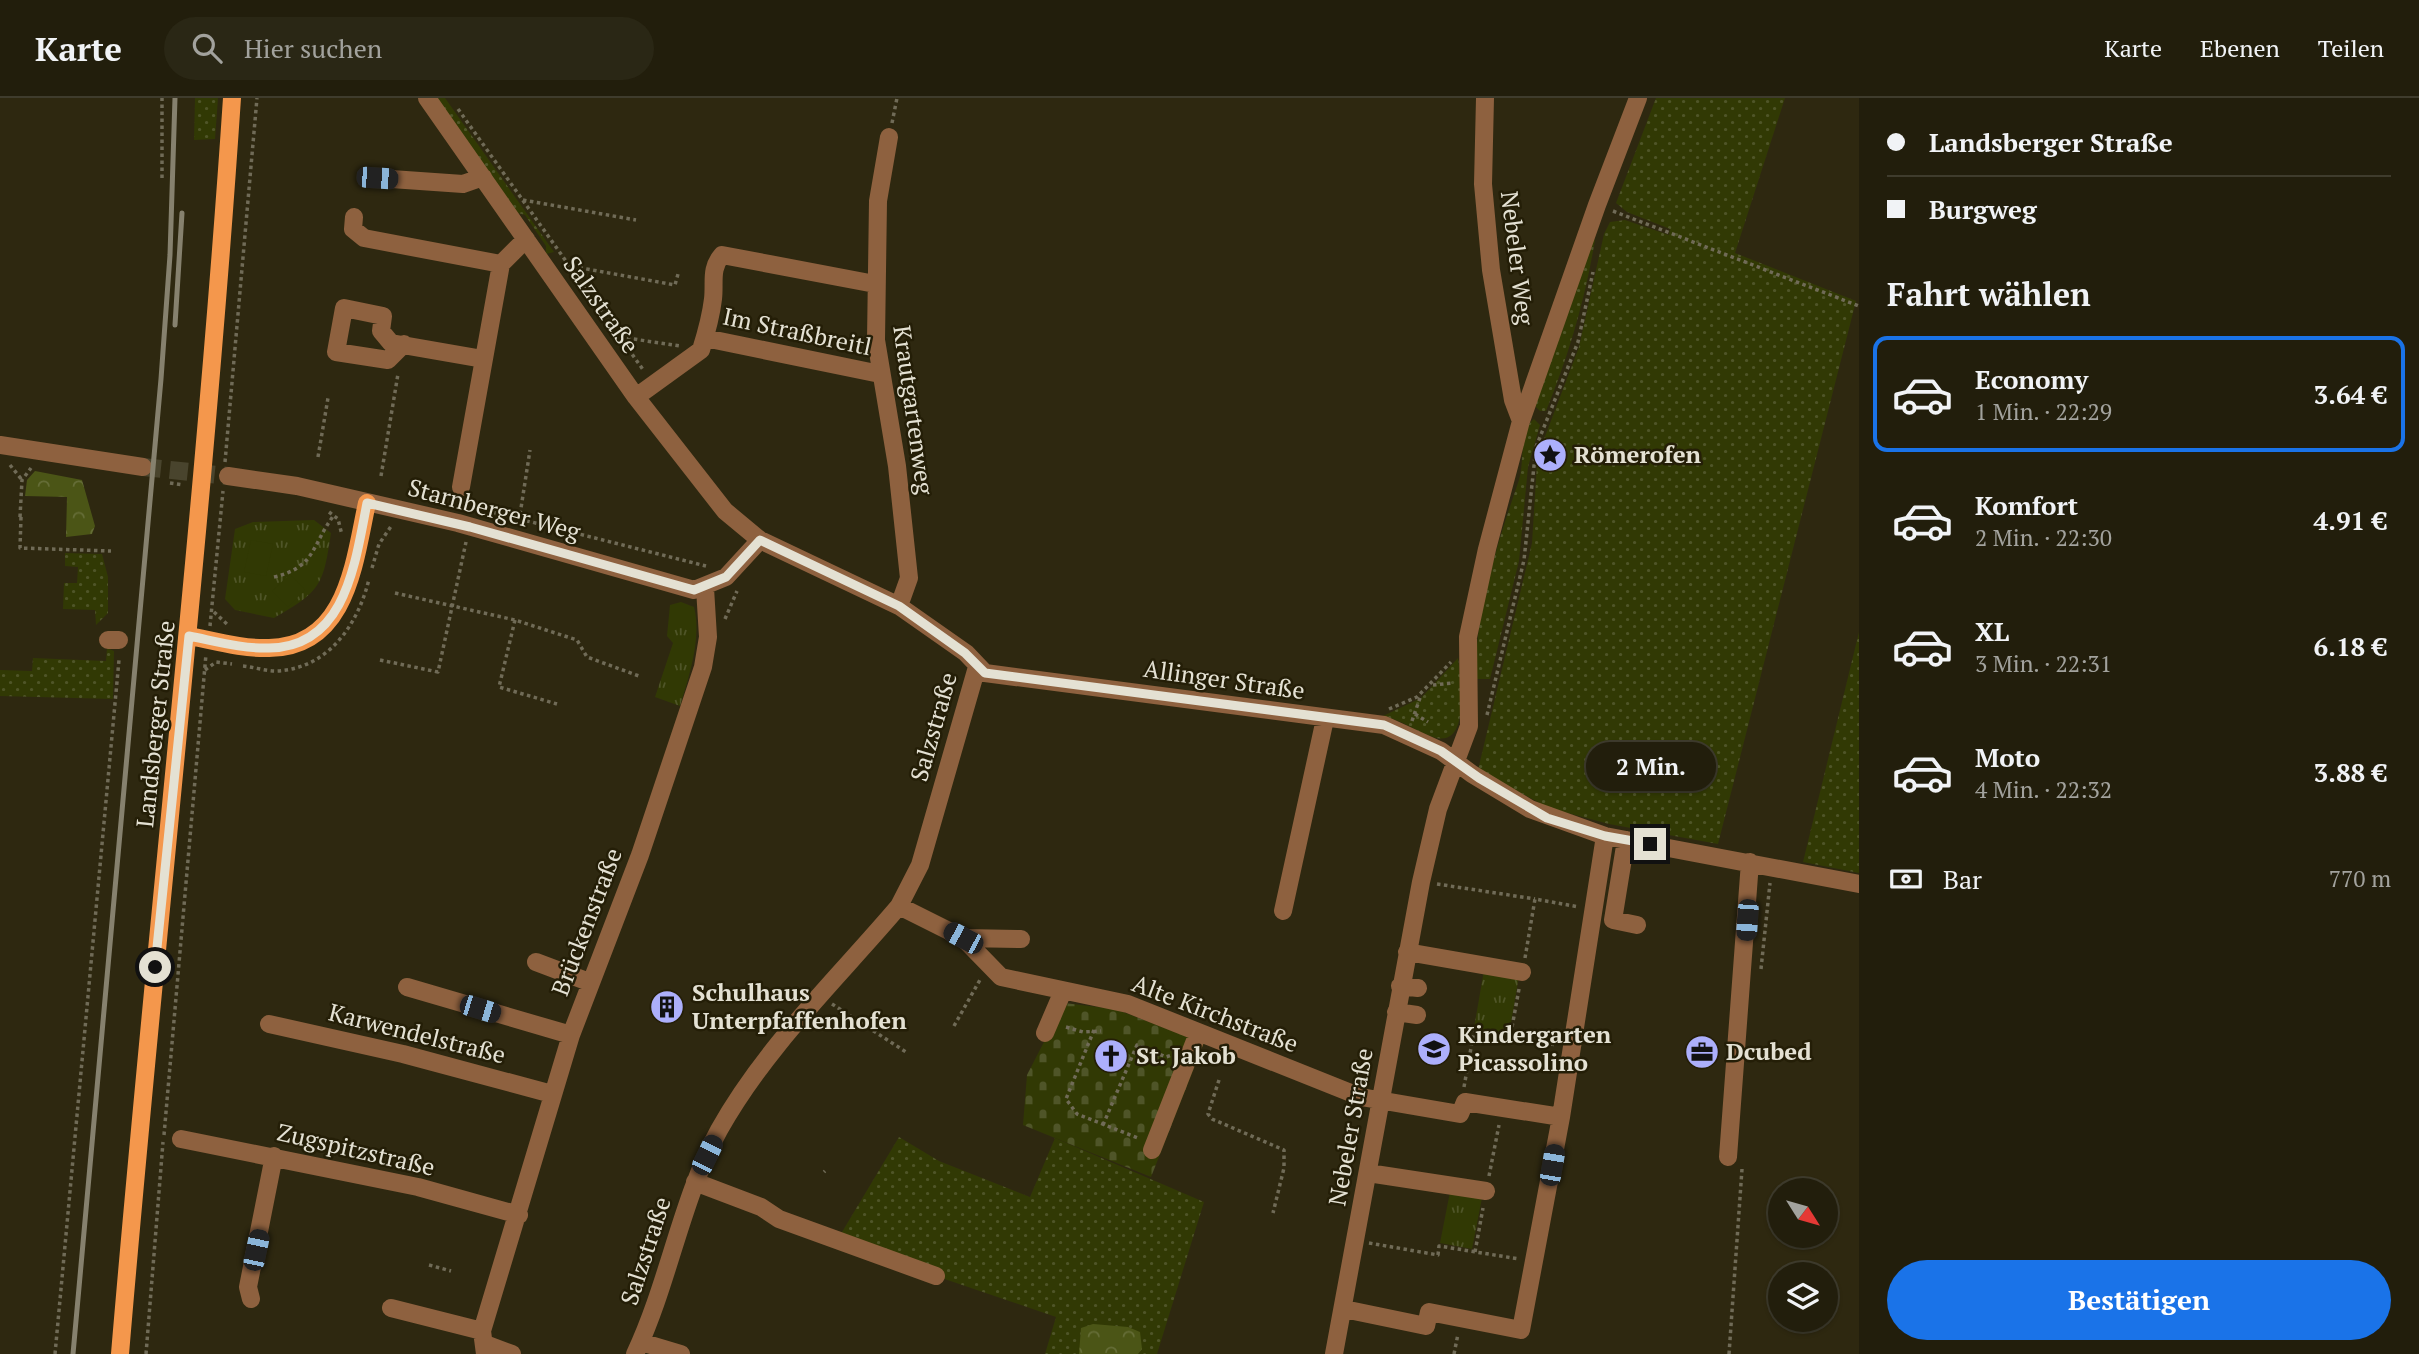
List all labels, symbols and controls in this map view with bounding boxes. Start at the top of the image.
search box [164,17,654,80]
text: Karte [35,27,122,70]
icon: search [188,29,226,67]
text: Hier suchen [244,31,382,65]
text: Karte [2104,32,2162,64]
text: Ebenen [2200,32,2280,64]
text: Teilen [2318,32,2384,64]
text: Landsberger Straße [1929,125,2173,159]
car [356,166,399,190]
street label: Nebeler Weg [1494,189,1542,327]
text: Burgweg [1929,192,2037,226]
street label: Salzstraße [557,249,647,359]
text: Fahrt wählen [1887,273,2091,315]
street label: Im Straßbreitl [720,300,874,362]
street label: Krautgartenweg [886,323,942,497]
text: Economy [1975,362,2088,396]
icon: car [1891,363,1954,426]
text: 3.64 € [2314,377,2387,411]
text: 1 Min. · 22:29 [1975,396,2112,427]
place icon: Römerofen [1531,436,1569,474]
place label: Römerofen [1574,438,1702,470]
street label: Starnberger Weg [405,471,584,547]
text: Komfort [1975,488,2078,522]
icon: car [1891,489,1954,552]
text: 4.91 € [2314,503,2387,537]
text: 2 Min. · 22:30 [1975,522,2112,553]
text: XL [1975,614,2009,648]
icon: car [1891,615,1954,678]
street label: Landsberger Straße [128,619,182,829]
text: 6.18 € [2314,629,2387,663]
text: 3 Min. · 22:31 [1975,648,2112,679]
street label: Allinger Straße [1141,652,1307,706]
street label: Salzstraße [902,669,964,785]
text: Moto [1975,740,2040,774]
icon: car [1891,741,1954,804]
callout: 2 Min. [1585,742,1715,792]
text: 2 Min. [1616,751,1686,782]
text: 3.88 € [2314,755,2387,789]
text: 4 Min. · 22:32 [1975,774,2112,805]
route end [1634,828,1666,860]
street label: Brückenstraße [543,843,629,1000]
icon: cash [1887,860,1925,898]
text: Bar [1943,862,1982,896]
text: 770 m [2329,863,2391,894]
car [1736,898,1759,942]
car [940,919,987,957]
route start [139,951,171,983]
street label: Alte Kirchstraße [1128,967,1303,1059]
place label: Schulhaus Unterpfaffenhofen [692,976,907,1036]
building icon: Schulhaus Unterpfaffenhofen [648,988,686,1026]
car [457,993,504,1025]
street label: Karwendelstraße [325,996,509,1070]
place label: Kindergarten Picassolino [1458,1018,1612,1078]
school or university icon: Kindergarten Picassolino [1415,1030,1453,1068]
office icon: Dcubed [1683,1033,1721,1071]
place label: Dcubed [1726,1035,1812,1067]
church icon: St. Jakob [1092,1037,1130,1075]
place label: St. Jakob [1136,1039,1236,1071]
street label: Nebeler Straße [1320,1045,1380,1208]
street label: Zugspitzstraße [274,1115,438,1183]
car [689,1132,726,1178]
car [1539,1142,1566,1188]
north arrow [1768,1178,1838,1248]
map controls [1768,1178,1838,1332]
street label: Salzstraße [613,1193,678,1309]
car [242,1227,271,1273]
button: Bestätigen [1887,1260,2391,1340]
button: layers [1768,1262,1838,1332]

